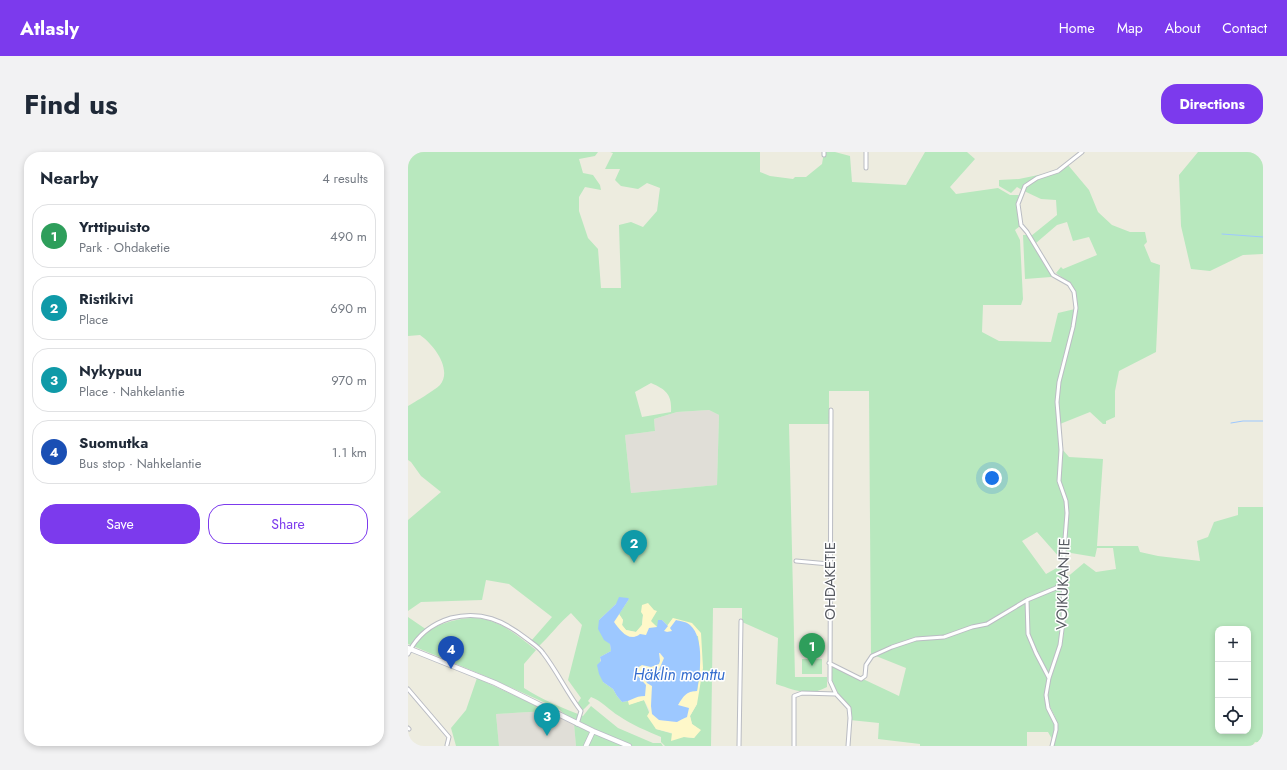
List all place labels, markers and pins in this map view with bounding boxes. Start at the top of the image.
pin: 2 [621,530,647,563]
pin: 1 [799,633,825,666]
pin: 4 [438,636,464,669]
pin: 3 [534,703,560,736]

